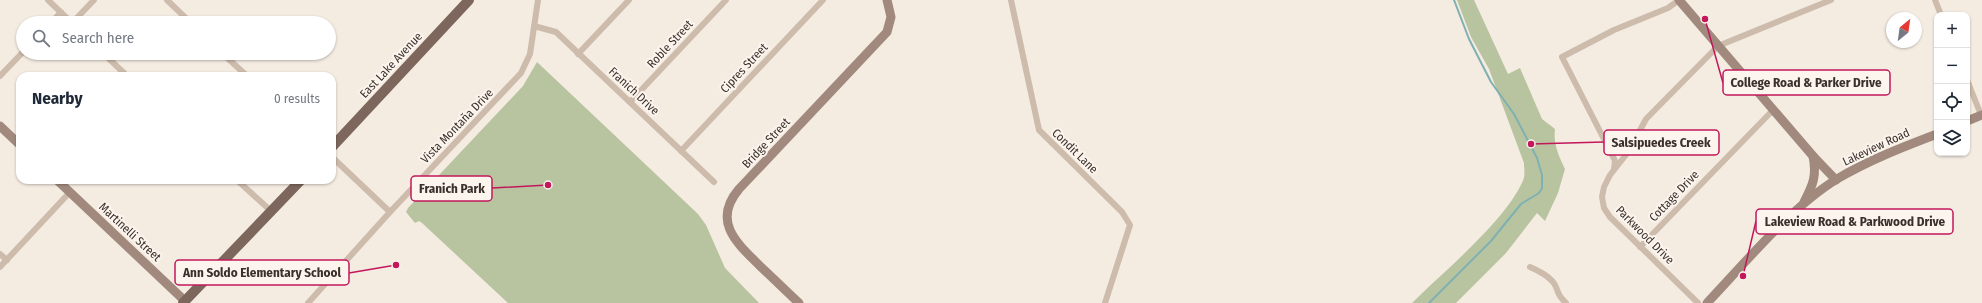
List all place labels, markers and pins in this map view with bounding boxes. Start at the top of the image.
callout: College Road & Parker Drive [1723,70,1890,95]
callout: Salsipuedes Creek [1604,130,1719,155]
callout: Franich Park [411,176,492,201]
callout: Lakeview Road & Parkwood Drive [1756,209,1953,234]
callout: Ann Soldo Elementary School [175,260,349,285]

